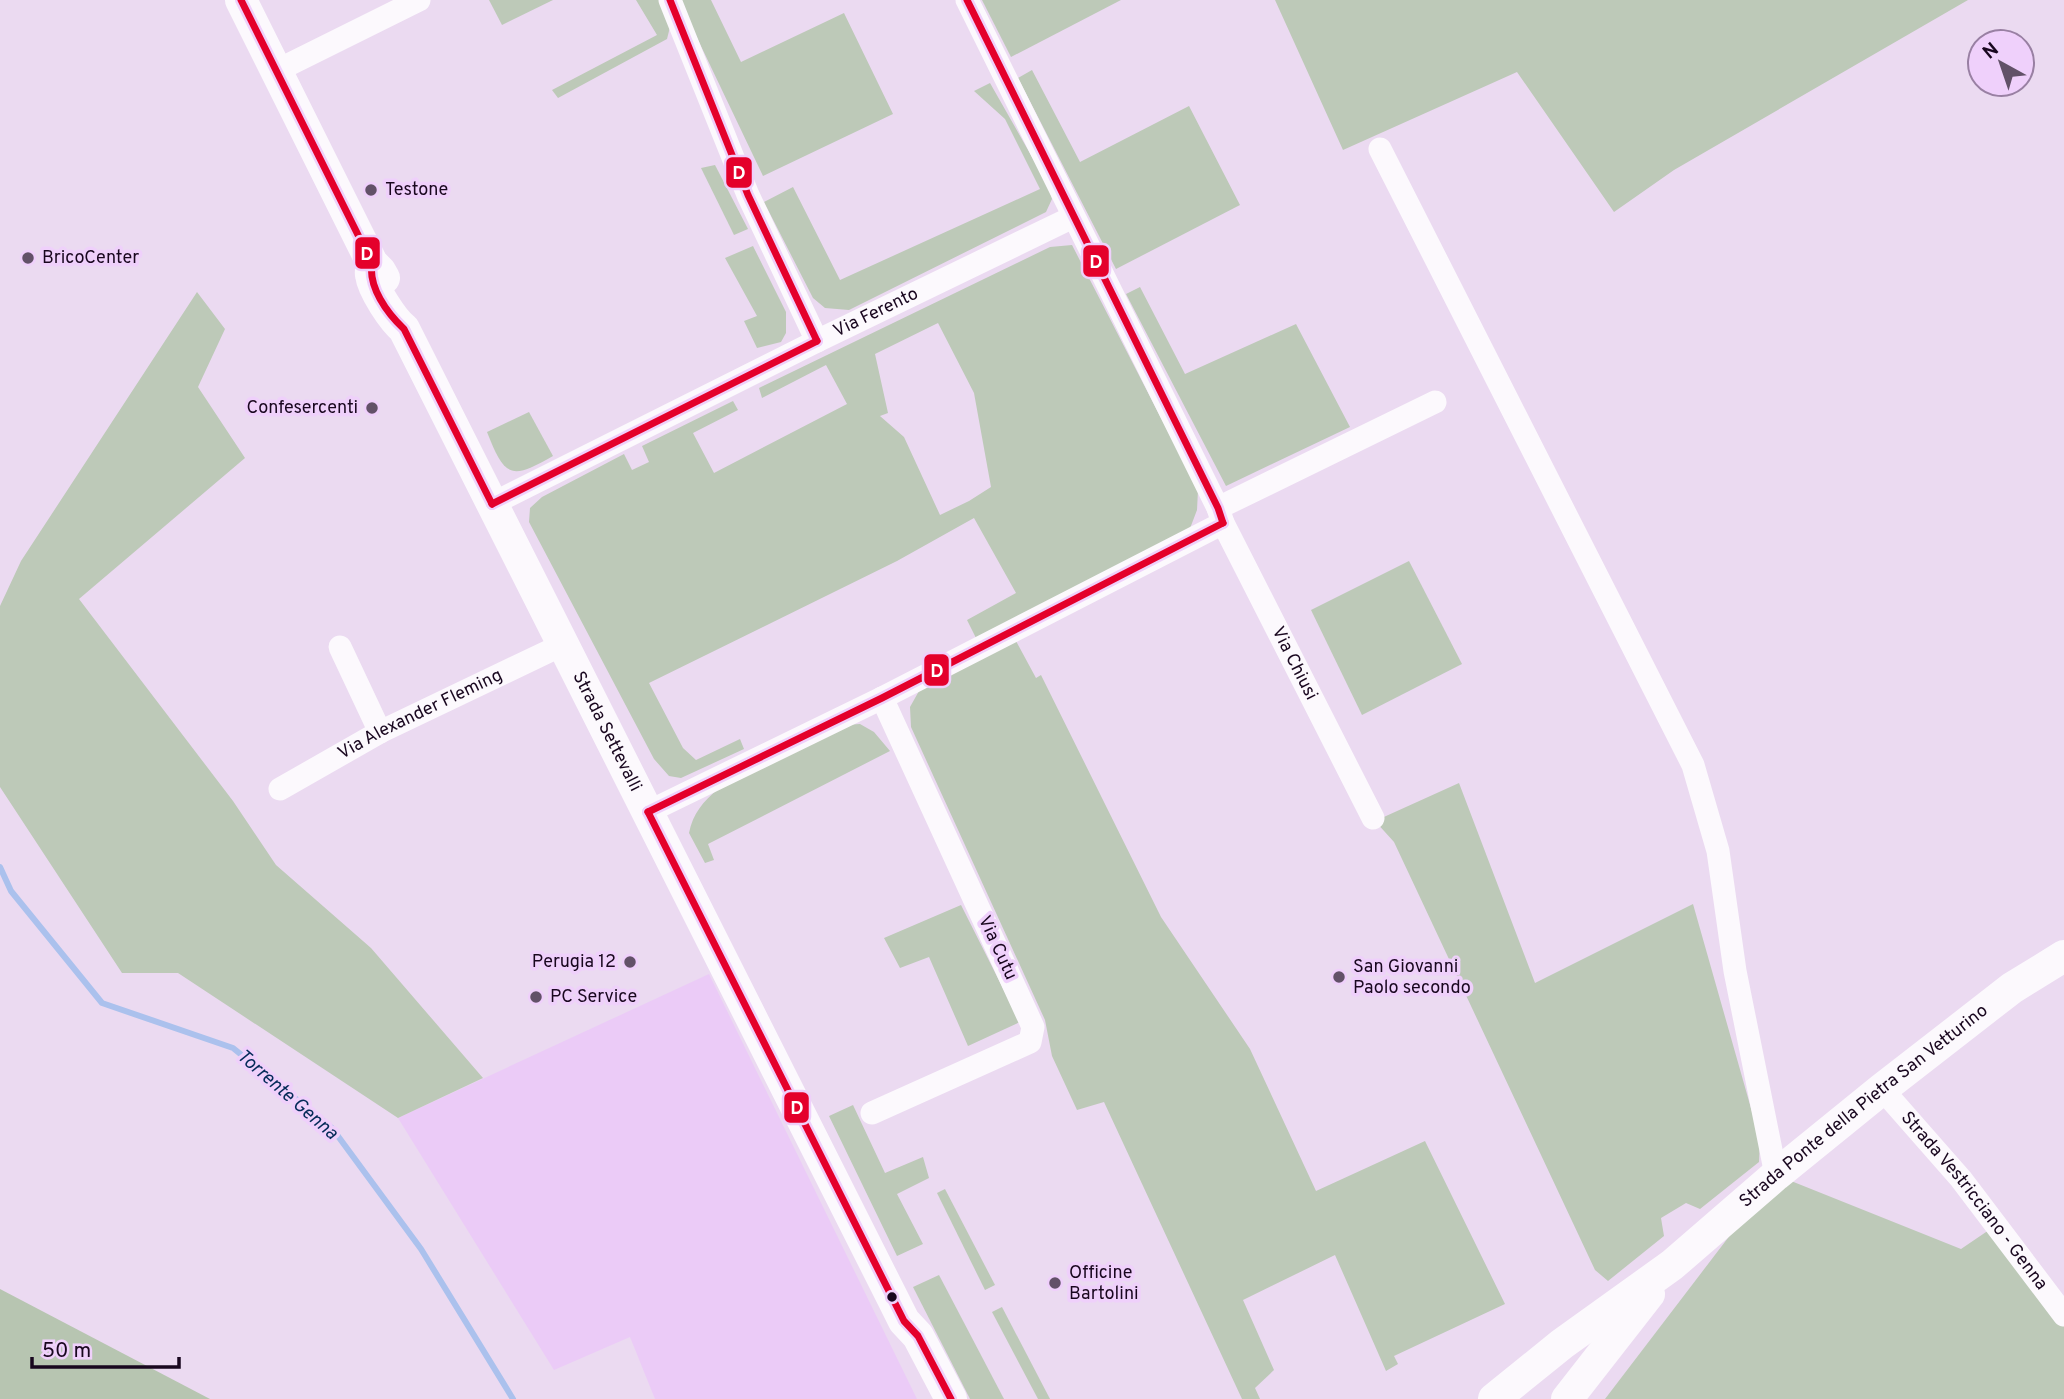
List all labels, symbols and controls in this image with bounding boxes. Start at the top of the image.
north arrow [1966,28,2036,98]
text: N [1978,38,2004,65]
line badge: D [725,156,753,189]
text: D [732,162,746,186]
place label: Testone [385,179,448,202]
marker: Testone [363,182,379,198]
line badge: D [354,236,381,270]
text: D [360,243,374,267]
line badge: D [1082,244,1110,278]
place label: BricoCenter [42,247,139,270]
marker: BricoCenter [20,250,36,266]
text: D [1089,251,1103,275]
street label: Via Ferento [830,282,922,343]
place label: Confesercenti [247,397,358,420]
marker: Confesercenti [364,400,380,416]
street label: Via Chiusi [1266,623,1323,704]
line badge: D [923,653,950,687]
text: D [930,660,944,684]
street label: Via Alexander Fleming [334,664,506,765]
street label: Strada Settevalli [567,668,647,796]
street label: Via Cutu [972,912,1022,984]
place label: Perugia 12 [532,951,616,974]
marker: Perugia 12 [622,954,638,970]
place label: San Giovanni Paolo secondo [1353,956,1471,1000]
marker: San Giovanni Paolo secondo [1331,969,1347,985]
place label: PC Service [550,986,637,1009]
marker: PC Service [528,989,544,1005]
street label: Strada Ponte della Pietra San Vetturino [1735,999,1993,1213]
water label: Torrente Genna [231,1045,343,1146]
line badge: D [783,1091,810,1124]
text: D [790,1097,804,1121]
street label: Strada Vestricciano - Genna [1896,1107,2053,1295]
place label: Officine Bartolini [1069,1262,1139,1306]
marker: Officine Bartolini [1047,1275,1063,1291]
unlabelled marker [885,1290,899,1304]
scale bar [32,1326,178,1370]
text: 50 m [42,1338,91,1365]

